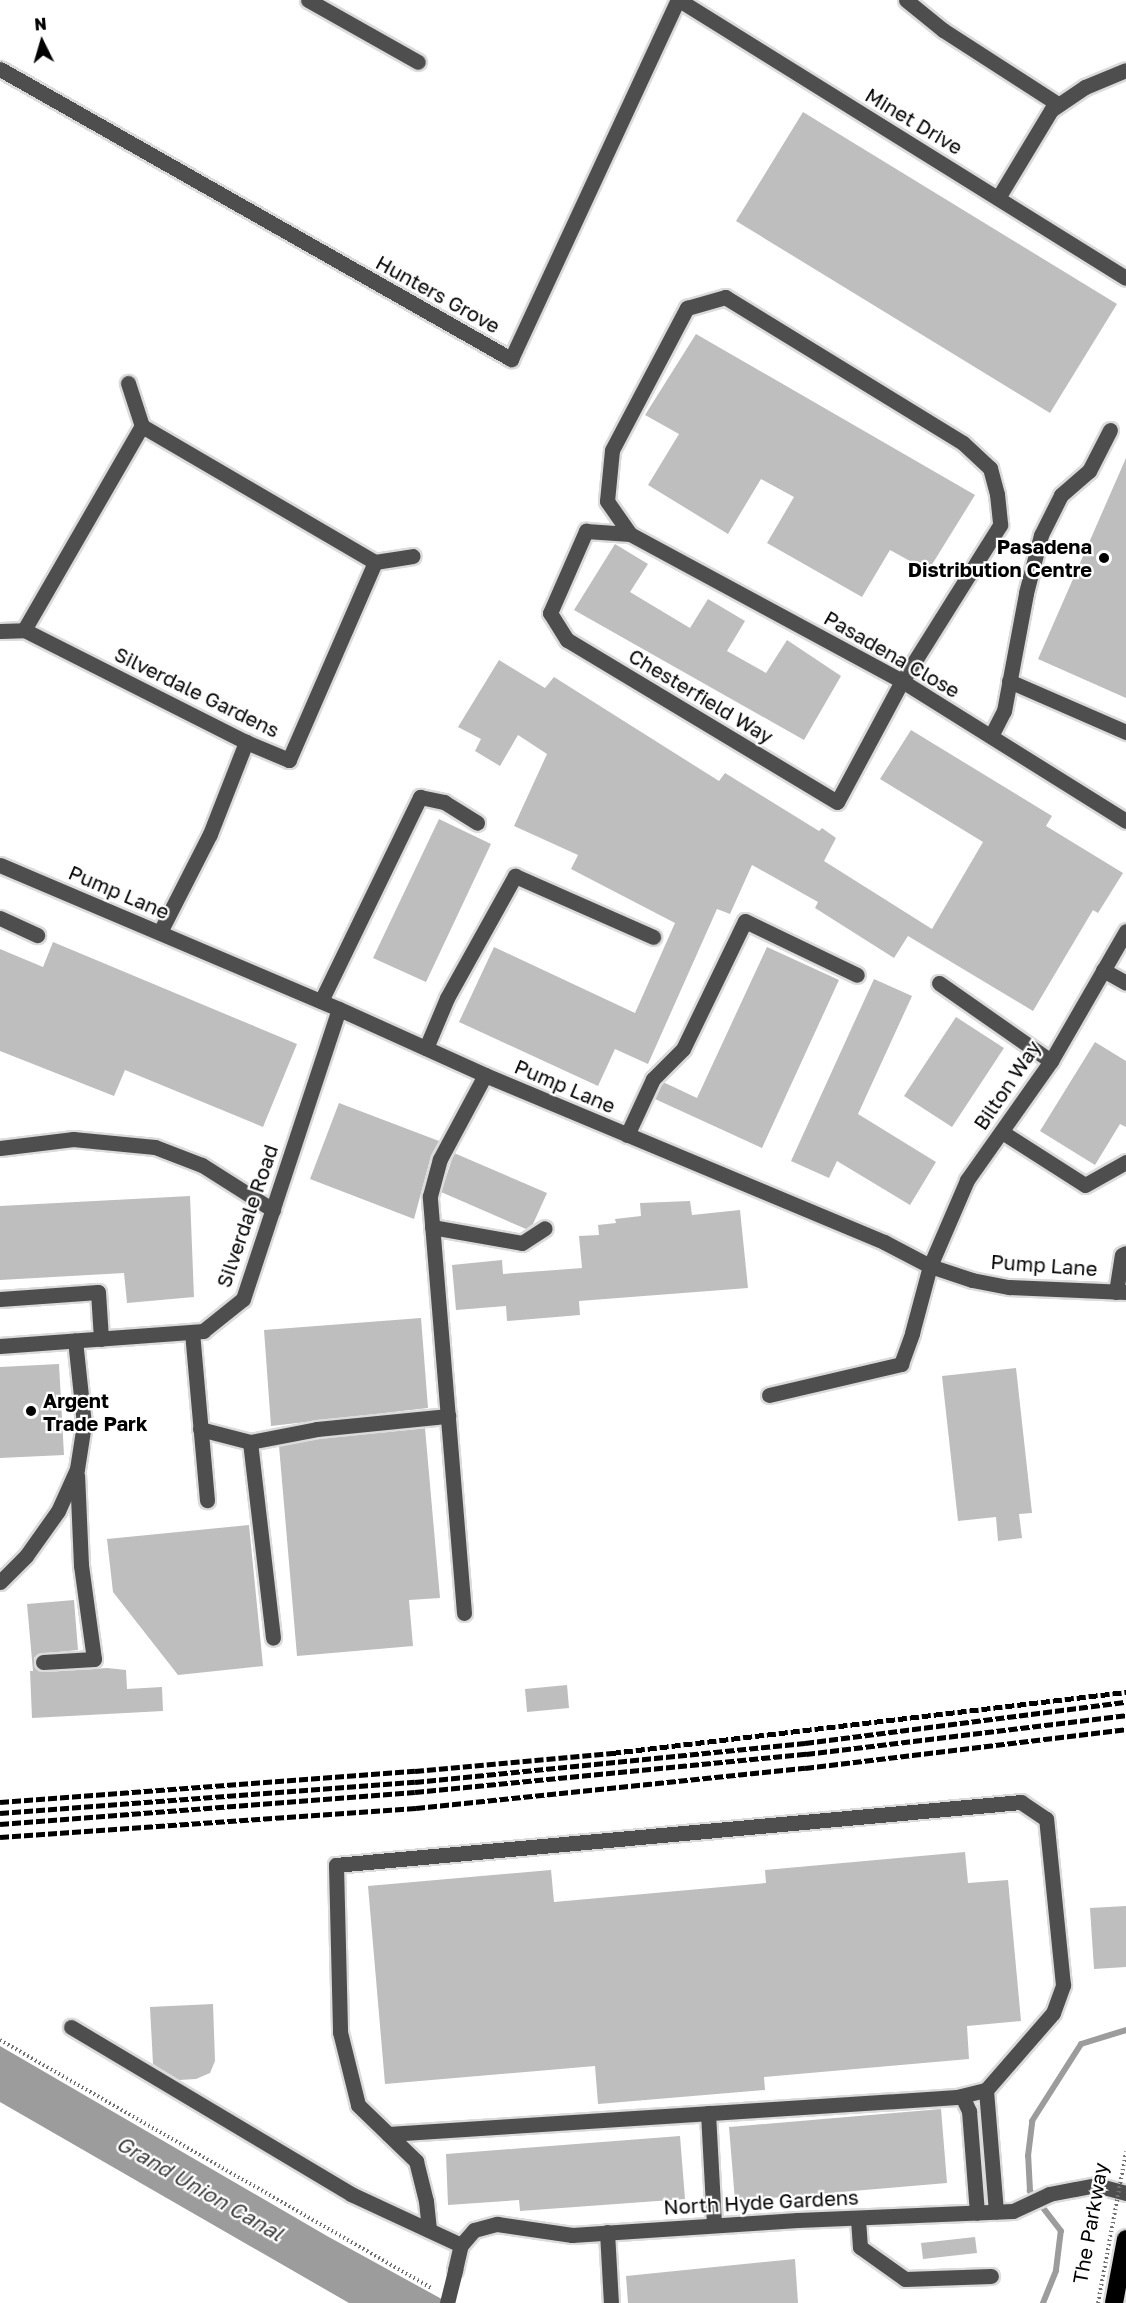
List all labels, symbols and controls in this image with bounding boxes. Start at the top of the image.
north arrow [12,12,72,72]
text: N [33,14,47,35]
street label: Minet Drive [861,83,967,159]
street label: Hunters Grove [372,250,504,338]
place label: Pasadena Distribution Centre [908,534,1092,581]
marker: Pasadena Distribution Centre [1097,551,1111,565]
street label: Pasadena Close [820,605,964,703]
street label: Silverdale Gardens [111,642,283,742]
street label: Chesterfield Way [624,643,778,749]
street label: Pump Lane [65,860,173,924]
street label: Bilton Way [968,1036,1046,1134]
street label: Pump Lane [511,1054,619,1118]
street label: Silverdale Road [211,1141,283,1291]
street label: Pump Lane [990,1249,1098,1281]
place label: Argent Trade Park [43,1388,148,1435]
marker: Argent Trade Park [24,1404,38,1418]
water label: Grand Union Canal [112,2130,288,2246]
street label: The Parkway [1068,2160,1112,2286]
street label: North Hyde Gardens [663,2185,859,2219]

